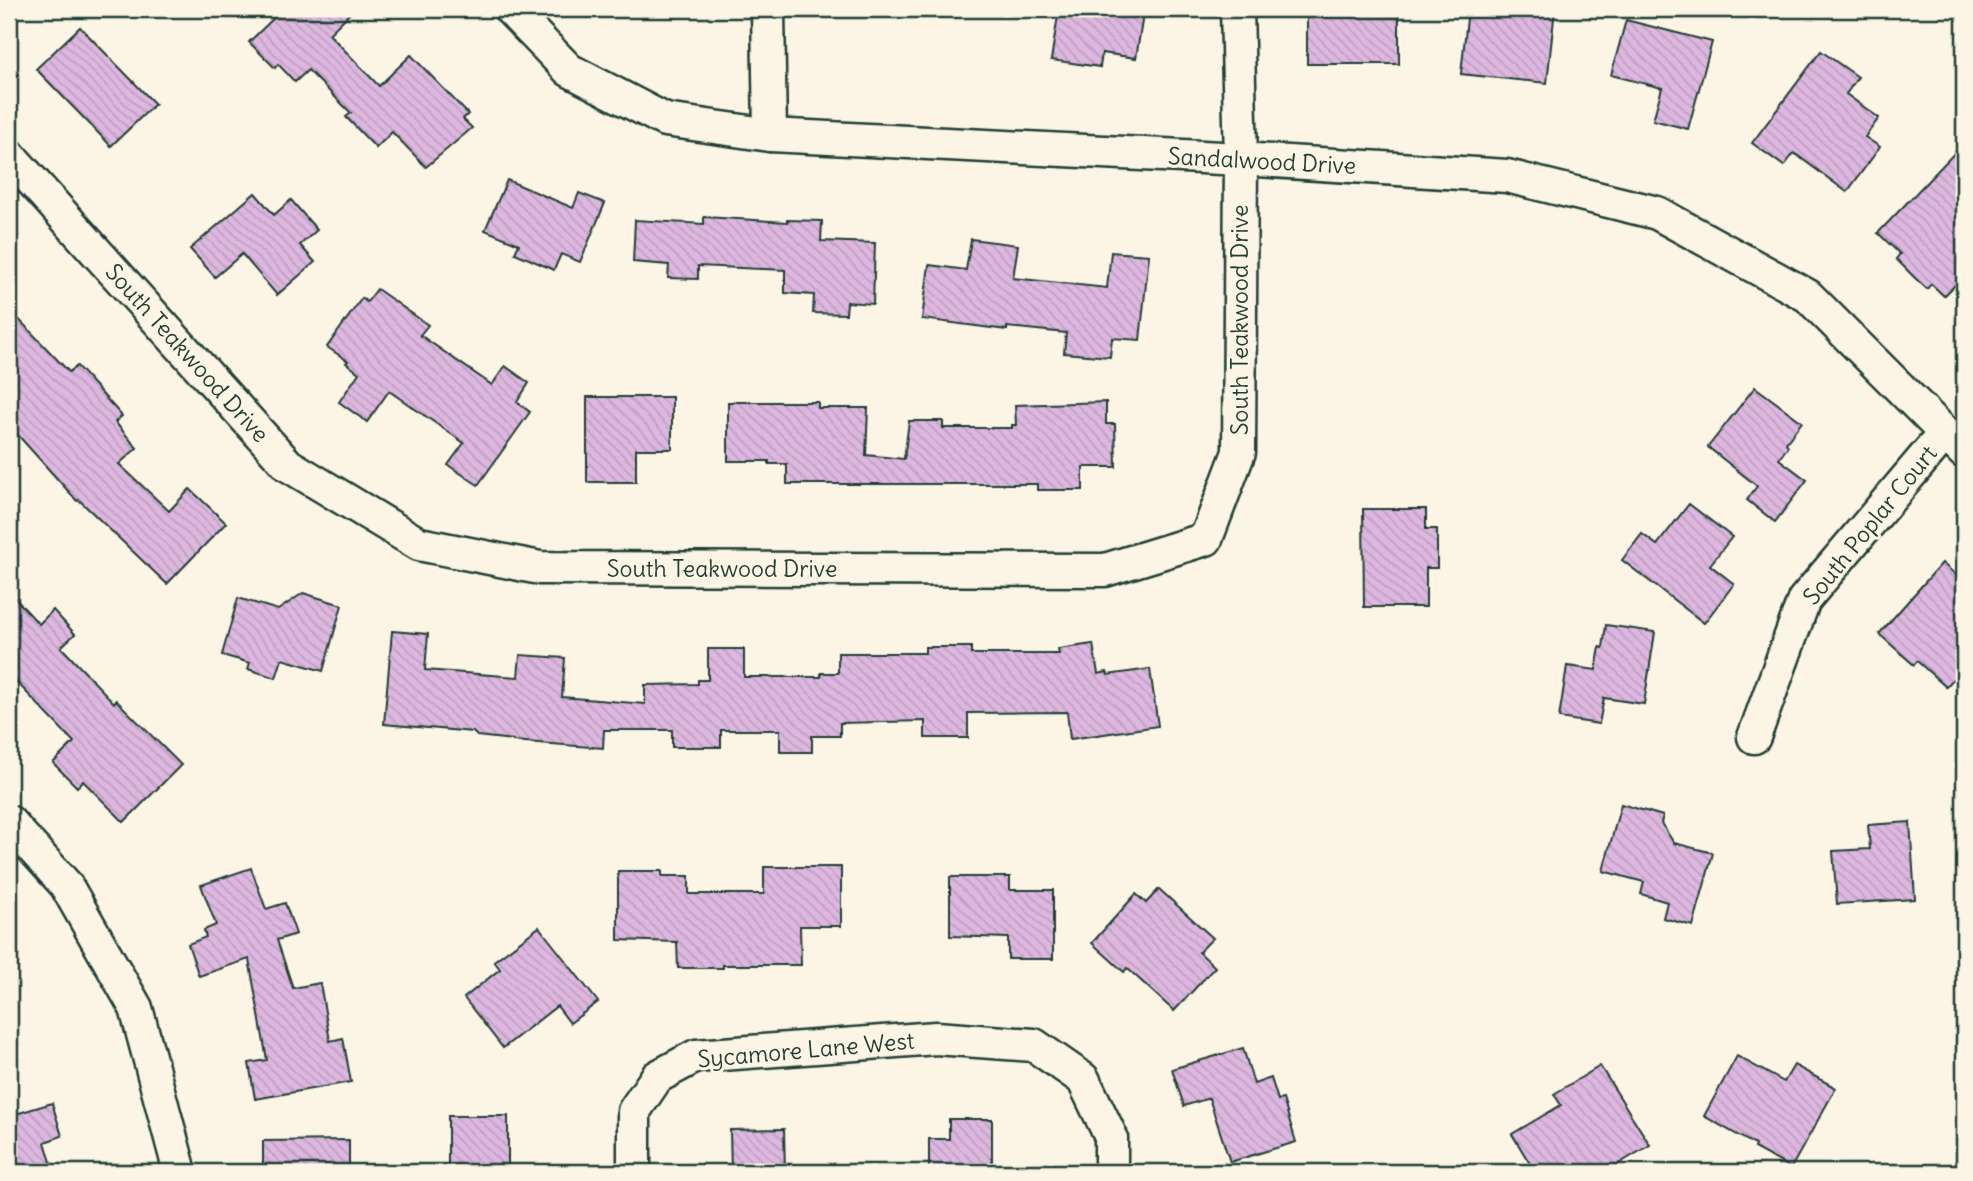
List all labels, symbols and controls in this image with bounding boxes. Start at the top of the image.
street label: Sandalwood Drive [1167,141,1357,180]
street label: South Teakwood Drive [1225,205,1254,435]
street label: South Teakwood Drive [99,257,275,448]
street label: South Poplar Court [1796,439,1943,610]
street label: South Teakwood Drive [607,554,837,583]
street label: Sycamore Lane West [696,1026,916,1073]

